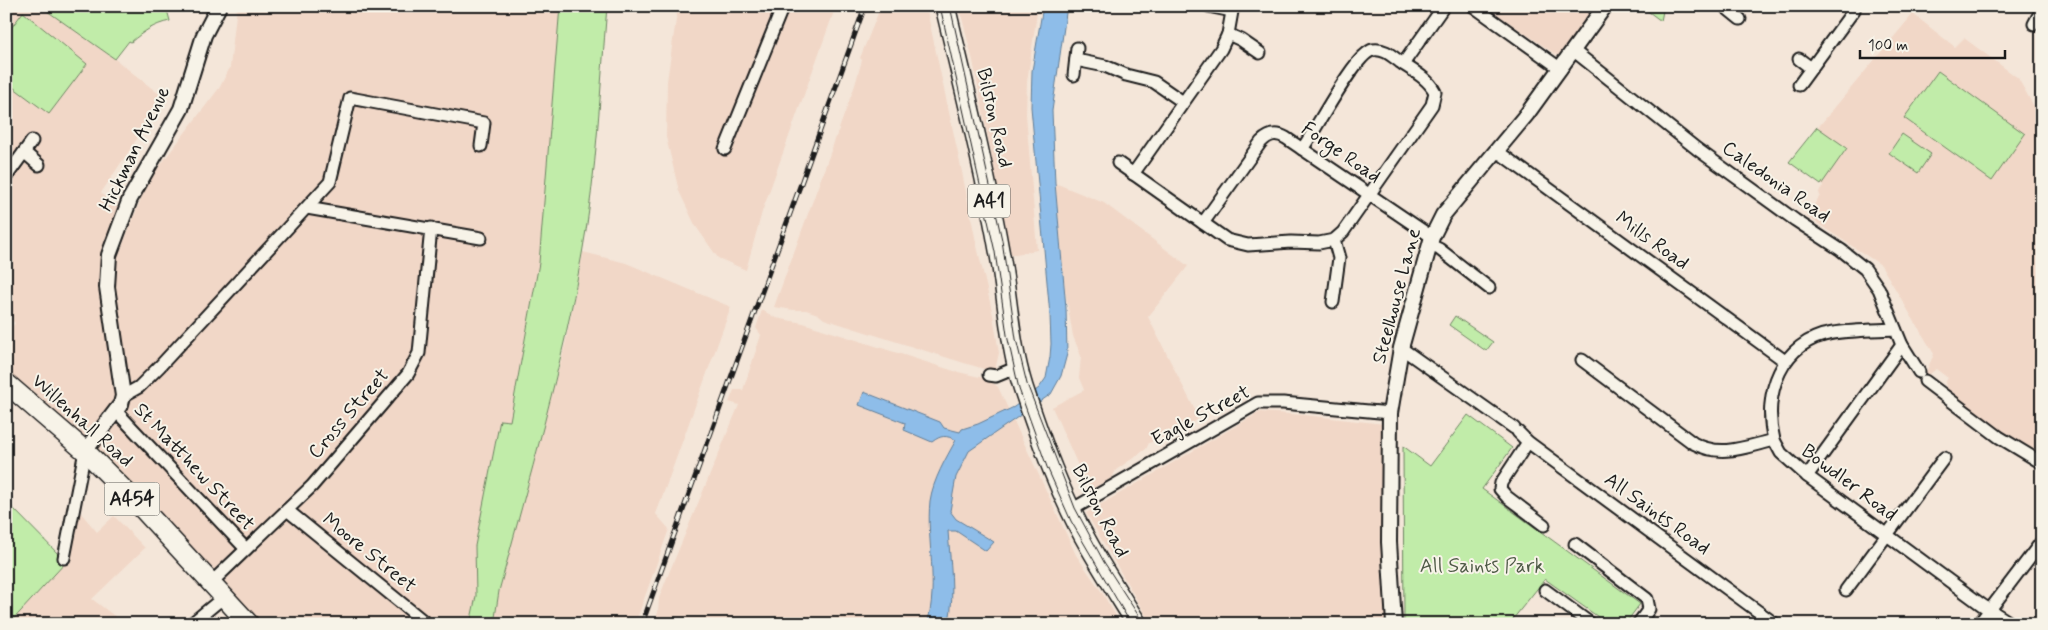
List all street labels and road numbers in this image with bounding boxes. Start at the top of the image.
street label: Bilston Road [969,66,1019,170]
street label: Hickman Avenue [93,82,177,216]
street label: Forge Road [1295,116,1386,191]
street label: Caledonia Road [1716,135,1836,229]
road number: A41 [968,185,1010,218]
street label: Mills Road [1610,205,1694,277]
street label: Steelhouse Lane [1366,225,1428,367]
street label: Cross Street [302,363,396,465]
street label: Willenhall Road [25,368,139,474]
street label: Eagle Street [1147,379,1255,453]
street label: St Matthew Street [127,397,261,537]
street label: Bowdler Road [1795,438,1903,528]
street label: Bilston Road [1065,460,1135,562]
street label: All Saints Road [1599,466,1715,562]
road number: A454 [104,482,160,516]
street label: Moore Street [316,507,422,599]

